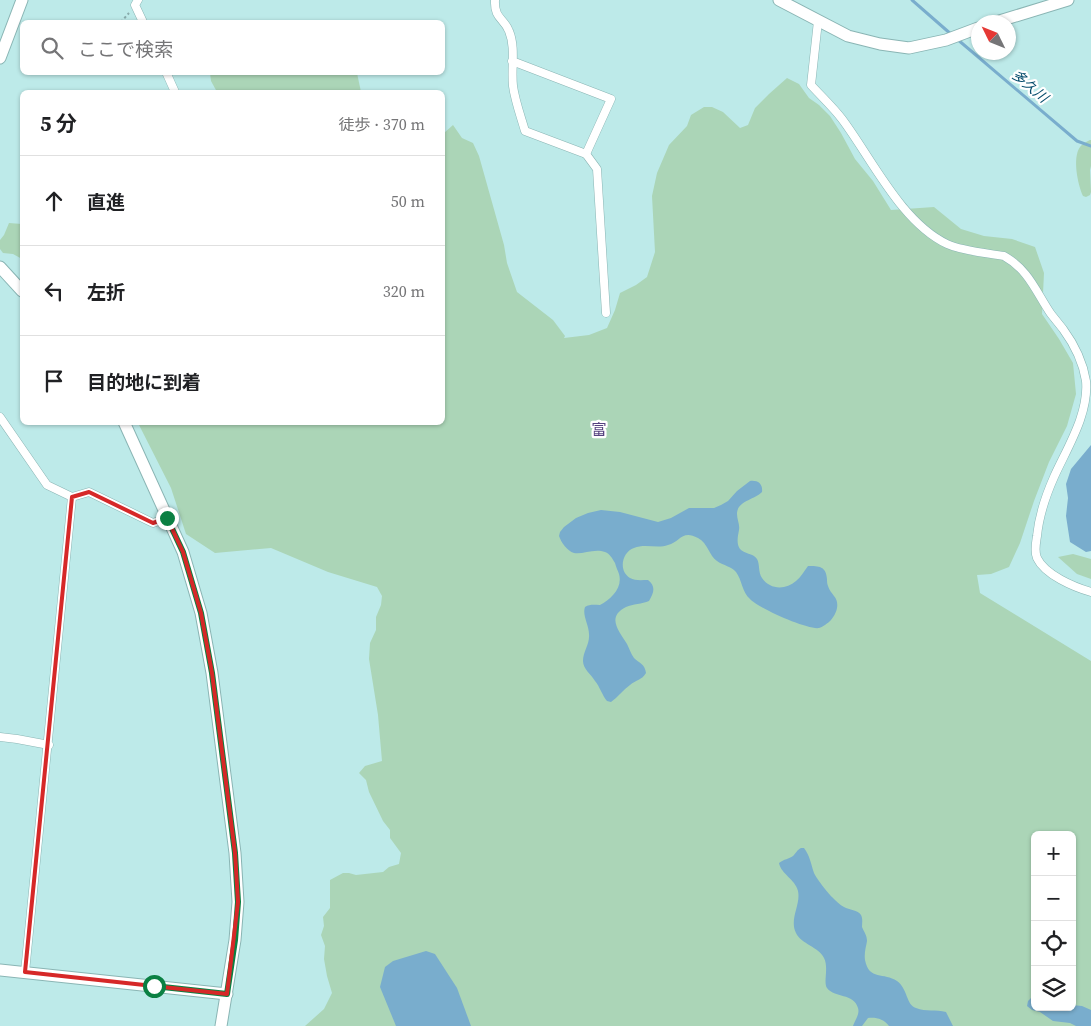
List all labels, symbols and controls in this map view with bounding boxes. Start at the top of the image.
north arrow [971,15,1016,60]
search box [20,20,445,75]
icon: search [38,34,66,62]
text: ここで検索 [78,36,173,62]
water label: 多久川 [1007,65,1054,108]
text: 5 分 [40,109,77,138]
text: 徒歩 · 370 m [339,113,425,135]
icon: ahead [40,187,68,215]
text: 直進 [87,189,125,215]
text: 50 m [391,190,425,212]
icon: left [40,277,68,305]
text: 左折 [87,279,125,305]
text: 320 m [383,280,425,302]
icon: arrive [40,367,68,395]
text: 目的地に到着 [87,369,201,395]
district label: 富 [591,419,607,440]
route end [156,507,179,530]
map controls [1031,831,1076,1011]
button: + [1031,831,1076,876]
button: − [1031,876,1076,921]
button: locate [1031,921,1076,966]
button: layers [1031,966,1076,1011]
route start [143,975,166,998]

